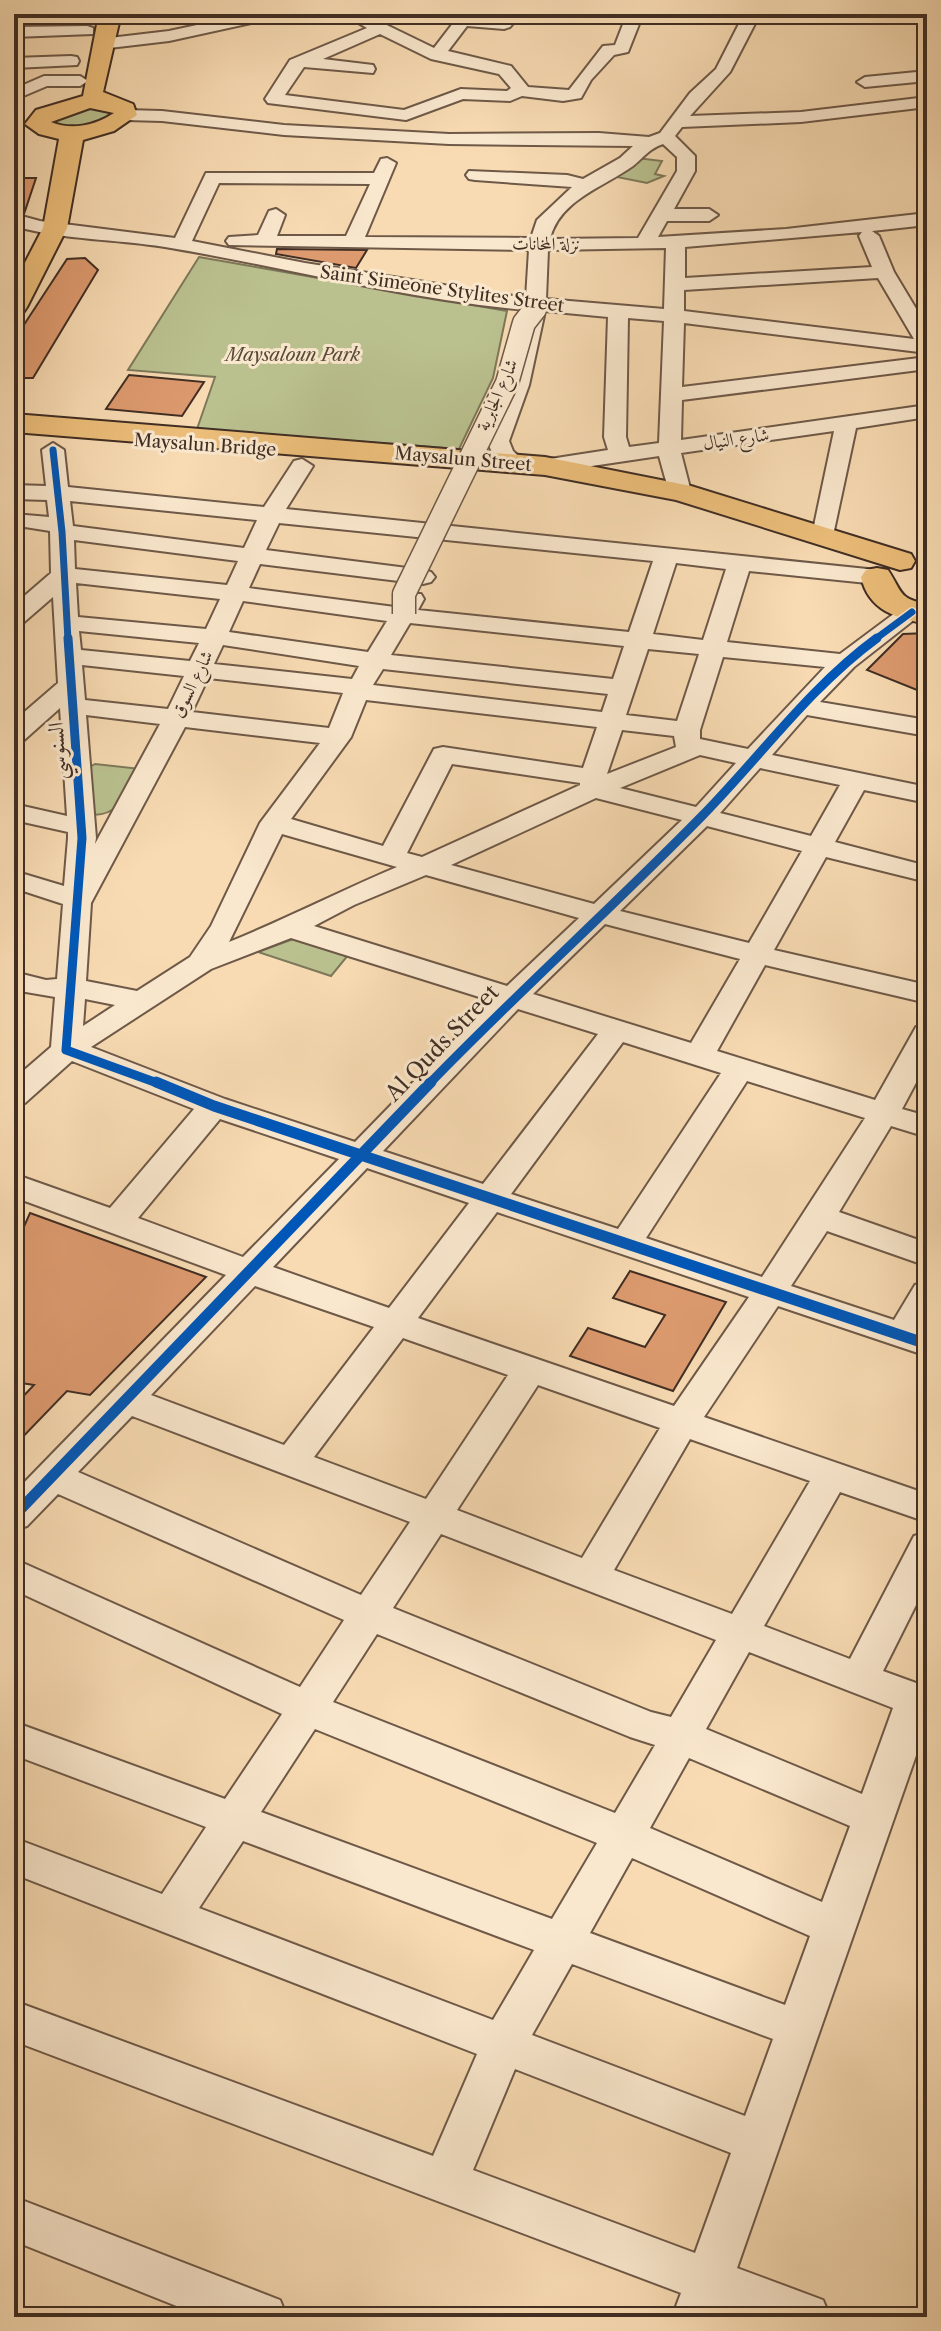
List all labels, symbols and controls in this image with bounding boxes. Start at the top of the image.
street label: نزلة المخانات [512,232,580,256]
street label: Saint Simeone Stylites Street [318,261,566,317]
park label: Maysaloun Park [224,344,361,366]
street label: شارع الجابرية [471,356,526,436]
street label: شارع النيال [701,423,771,459]
street label: Maysalun Bridge [133,429,277,461]
street label: Maysalun Street [393,442,533,476]
street label: شارع السوق [166,647,221,723]
street label: السنوسي [42,721,79,781]
street label: Al Quds Street [379,979,505,1108]

